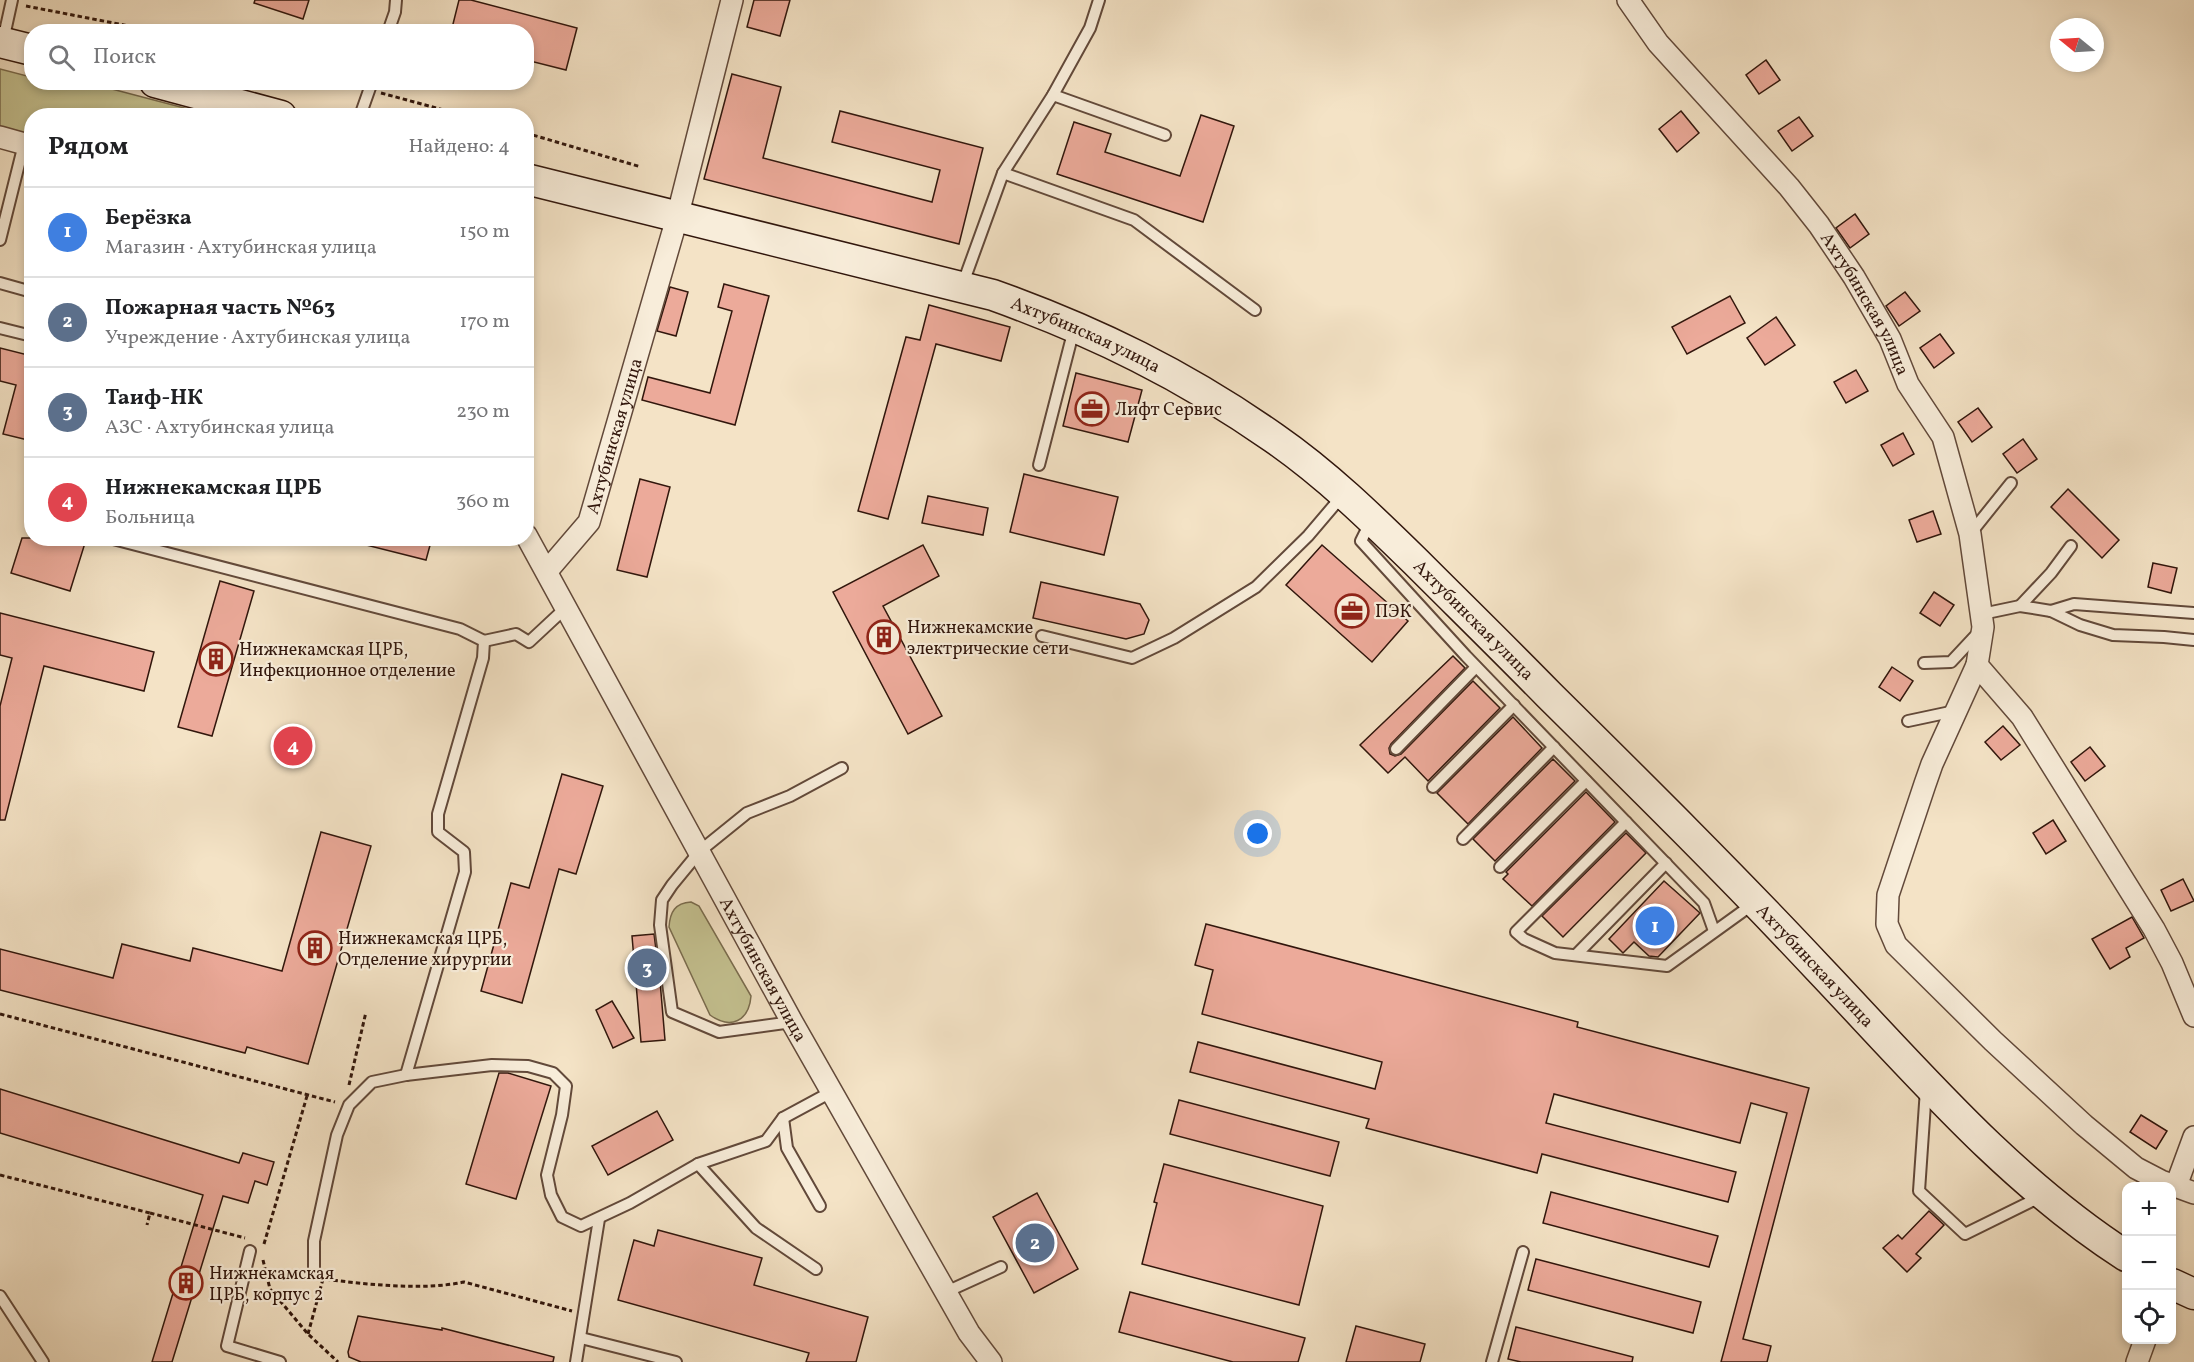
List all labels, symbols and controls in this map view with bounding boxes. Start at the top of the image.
north arrow [2050,18,2104,72]
search box [24,24,534,90]
icon: search [45,41,78,74]
text: Поиск [93,42,156,73]
text: Рядом [48,129,128,165]
text: Найдено: 4 [409,133,510,161]
text: Берёзка [105,203,192,234]
text: 1 [63,218,72,246]
text: 150 m [459,218,510,246]
street label: Ахтубинская улица [1813,228,1914,379]
text: Магазин · Ахтубинская улица [105,234,377,262]
street label: Ахтубинская улица [1007,292,1164,380]
text: Пожарная часть №63 [105,293,335,324]
text: 2 [62,308,73,336]
text: 170 m [460,308,510,336]
text: Учреждение · Ахтубинская улица [105,324,410,352]
street label: Ахтубинская улица [581,355,650,518]
text: Таиф-НК [105,383,203,414]
office icon: Лифт Сервис [1074,391,1110,427]
text: 3 [62,398,73,426]
text: 230 m [456,398,510,426]
place label: Лифт Сервис [1115,398,1222,423]
text: АЗС · Ахтубинская улица [105,414,335,442]
text: Нижнекамская ЦРБ [105,473,322,504]
text: 4 [61,488,74,516]
text: 360 m [456,488,510,516]
text: Больница [105,504,195,532]
street label: Ахтубинская улица [1407,555,1539,687]
office icon: ПЭК [1334,593,1370,629]
place label: ПЭК [1375,600,1412,625]
place label: Нижнекамские электрические сети [907,616,1069,662]
building icon: Нижнекамские электрические сети [866,619,902,655]
place label: Нижнекамская ЦРБ, Инфекционное отделение [239,638,456,684]
building icon: Нижнекамская ЦРБ, Инфекционное отделение [198,641,234,677]
pin: 4 [274,724,312,768]
your location [1243,819,1272,848]
street label: Ахтубинская улица [712,893,812,1047]
street label: Ахтубинская улица [1750,899,1879,1034]
pin: 1 [1636,904,1674,948]
place label: Нижнекамская ЦРБ, Отделение хирургии [338,927,512,973]
building icon: Нижнекамская ЦРБ, Отделение хирургии [297,930,333,966]
pin: 3 [628,946,666,990]
map controls [2122,1182,2176,1344]
button: + [2122,1182,2176,1236]
pin: 2 [1016,1220,1054,1266]
button: − [2122,1236,2176,1290]
place label: Нижнекамская ЦРБ, корпус 2 [209,1262,334,1308]
building icon: Нижнекамская ЦРБ, корпус 2 [168,1265,204,1301]
button: locate [2122,1290,2176,1344]

